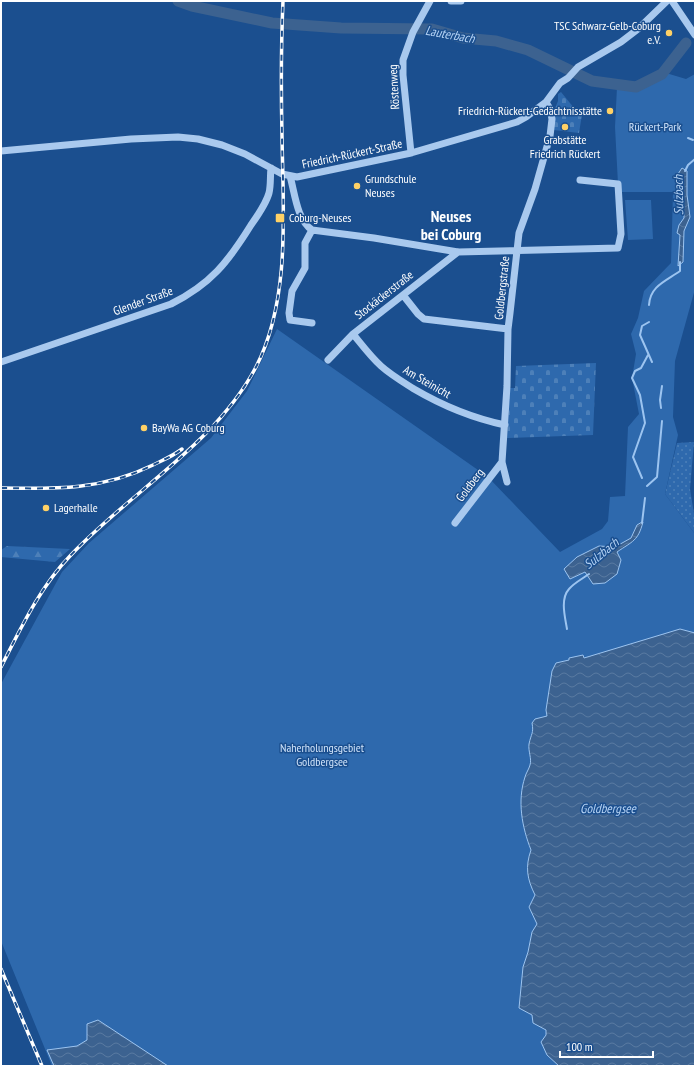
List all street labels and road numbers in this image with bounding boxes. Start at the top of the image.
street label: Röstenweg [385,64,402,110]
street label: Friedrich-Rückert-Straße [300,136,403,171]
street label: Goldbergstraße [491,255,512,321]
street label: Stockäckerstraße [351,267,416,322]
street label: Glender Straße [111,283,175,318]
street label: Am Steinicht [401,362,454,402]
street label: Goldberg [452,465,487,504]

